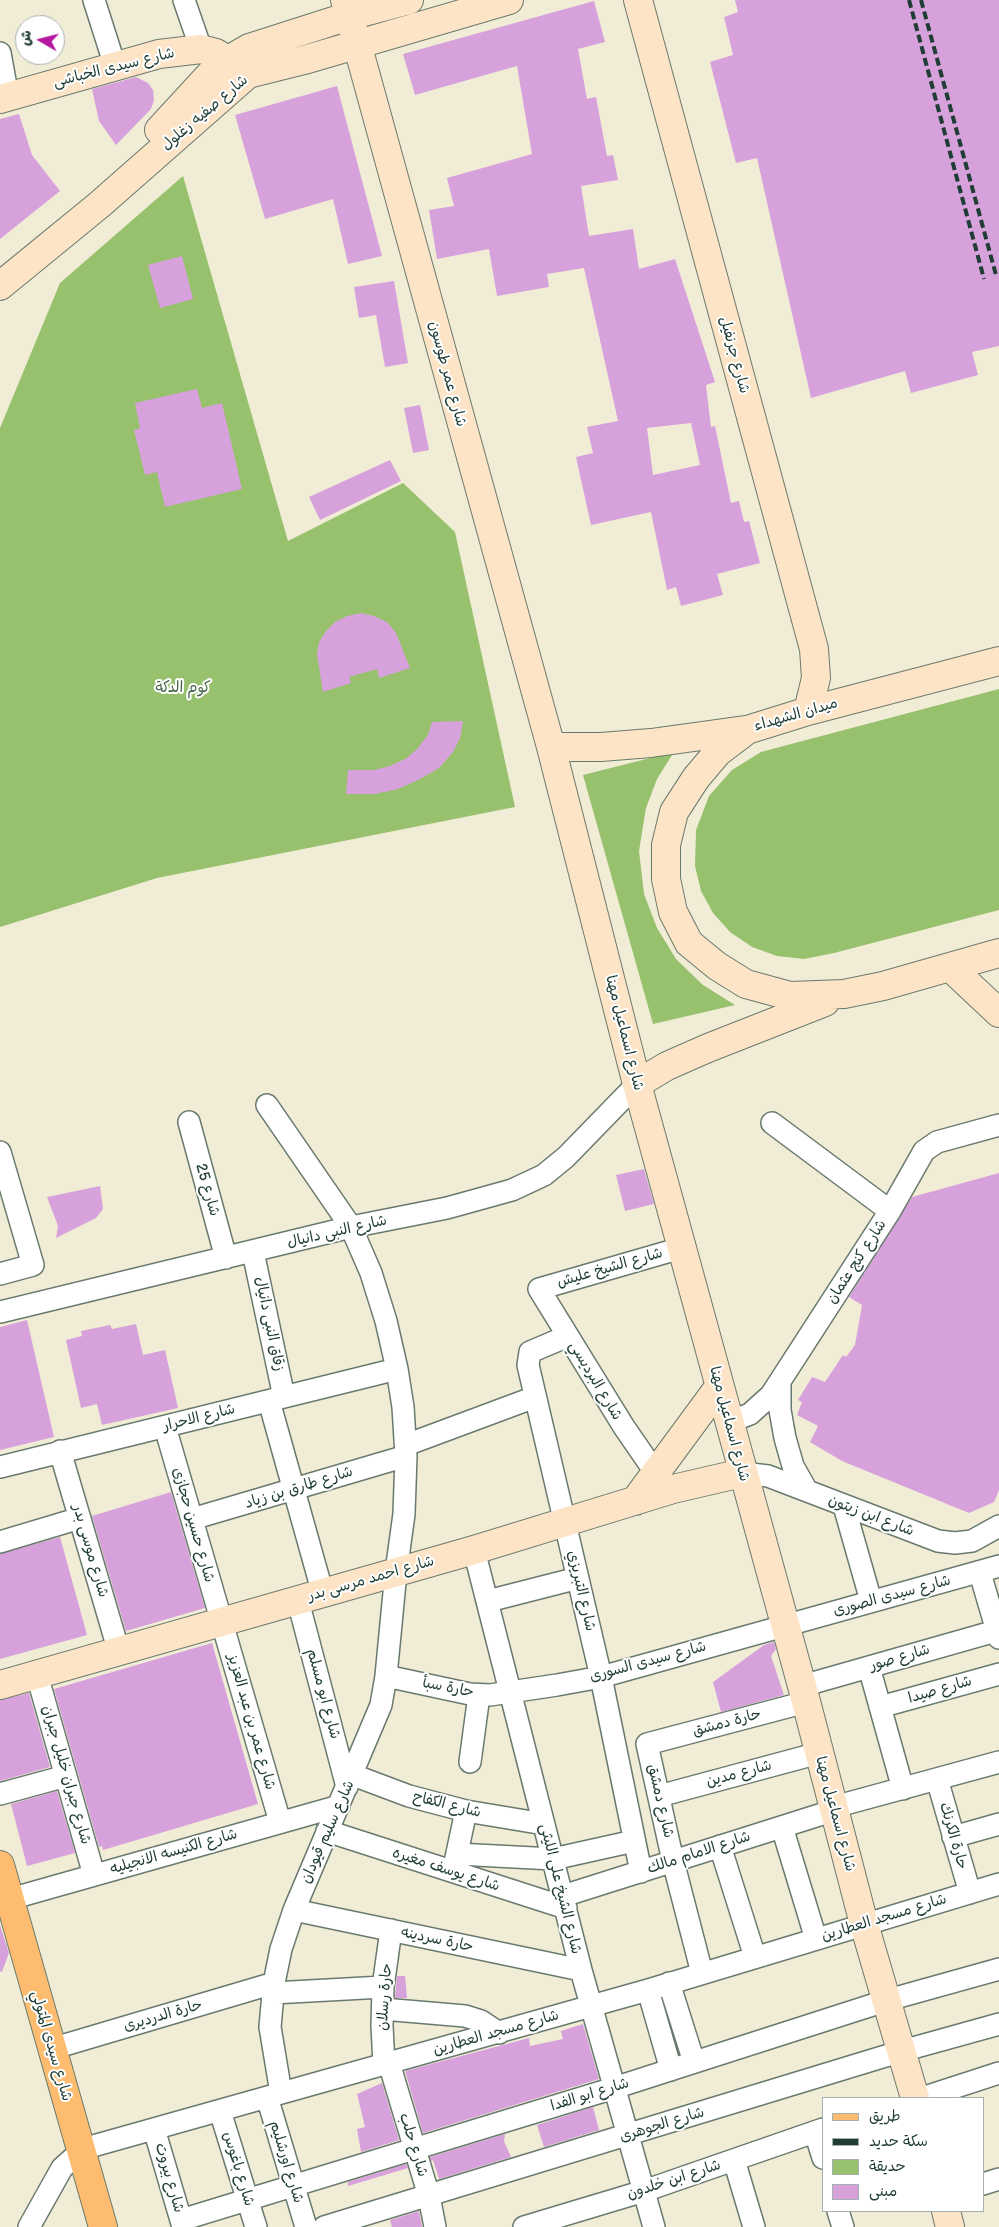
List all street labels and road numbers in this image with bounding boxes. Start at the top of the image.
street label: شارع سيدى الخباشى [51,44,177,92]
street label: شارع صفيه زغلول [158,71,252,155]
street label: شارع جرنفيل [715,314,753,396]
street label: شارع عمر طوسون [424,319,470,429]
street label: ميدان الشهداء [752,694,840,736]
street label: شارع اسماعيل مهنا [601,973,647,1093]
street label: شارع 25 [191,1162,223,1218]
street label: شارع النبى دانيال [285,1212,389,1252]
street label: شارع كنج عثمان [823,1217,891,1307]
street label: شارع الشيخ عليش [555,1244,665,1292]
street label: زقاق النبى دانيال [250,1275,288,1373]
street label: شارع البرديسي [564,1338,626,1424]
street label: شارع اسماعيل مهنا [705,1364,753,1484]
street label: شارع الاحرار [161,1400,237,1436]
street label: شارع طارق بن زياد [243,1463,355,1513]
street label: شارع حسين حجازى [168,1465,218,1585]
street label: شارع ابن زيتون [826,1491,916,1541]
street label: شارع موسى بدر [68,1502,112,1600]
street label: شارع التبريزي [563,1549,599,1633]
street label: شارع احمد مرسى بدر [306,1552,436,1606]
street label: شارع سيدى الصورى [831,1572,953,1620]
street label: شارع سيدى السورى [588,1638,708,1686]
street label: شارع صور [868,1641,932,1675]
street label: شارع ابو مسلم [302,1647,344,1741]
street label: شارع عمر بن عبد العزيز [223,1652,279,1792]
street label: شارع صيدا [906,1672,974,1708]
street label: حارة سبأ [421,1674,475,1702]
street label: شارع جبران خليل جبران [38,1704,94,1846]
street label: حارة دمشق [691,1705,763,1741]
street label: شارع اسماعيل مهنا [811,1754,859,1874]
street label: شارع مدين [704,1757,774,1791]
street label: شارع دمشق [643,1762,677,1840]
street label: شارع سليم قيودان [297,1778,359,1886]
street label: شارع الكفاح [411,1788,483,1822]
street label: حارة الكرنك [935,1800,971,1872]
street label: شارع الشيخ على الليثى [535,1822,585,1956]
street label: شارع الكنيسه الانجيليه [108,1825,240,1879]
street label: شارع الامام مالك [645,1828,753,1878]
street label: شارع يوسف مغيره [390,1844,502,1896]
street label: شارع مسجد العطارين [819,1890,949,1946]
street label: حارة سردينه [399,1924,475,1956]
street label: حارة رسلان [374,1963,396,2031]
street label: شارع سيدى المتولي [27,1989,75,2103]
street label: حارة الدرديرى [121,1996,205,2036]
street label: شارع مسجد العطارين [431,2006,561,2060]
street label: شارع ابو الفدا [549,2075,631,2115]
street label: شارع الجوهرى [617,2104,707,2146]
street label: شارع حلب [395,2111,431,2179]
street label: شارع اورشليم [265,2119,307,2205]
street label: شارع باغوس [218,2130,258,2208]
street label: شارع بيروت [150,2141,188,2215]
street label: شارع ابن خلدون [625,2156,723,2204]

